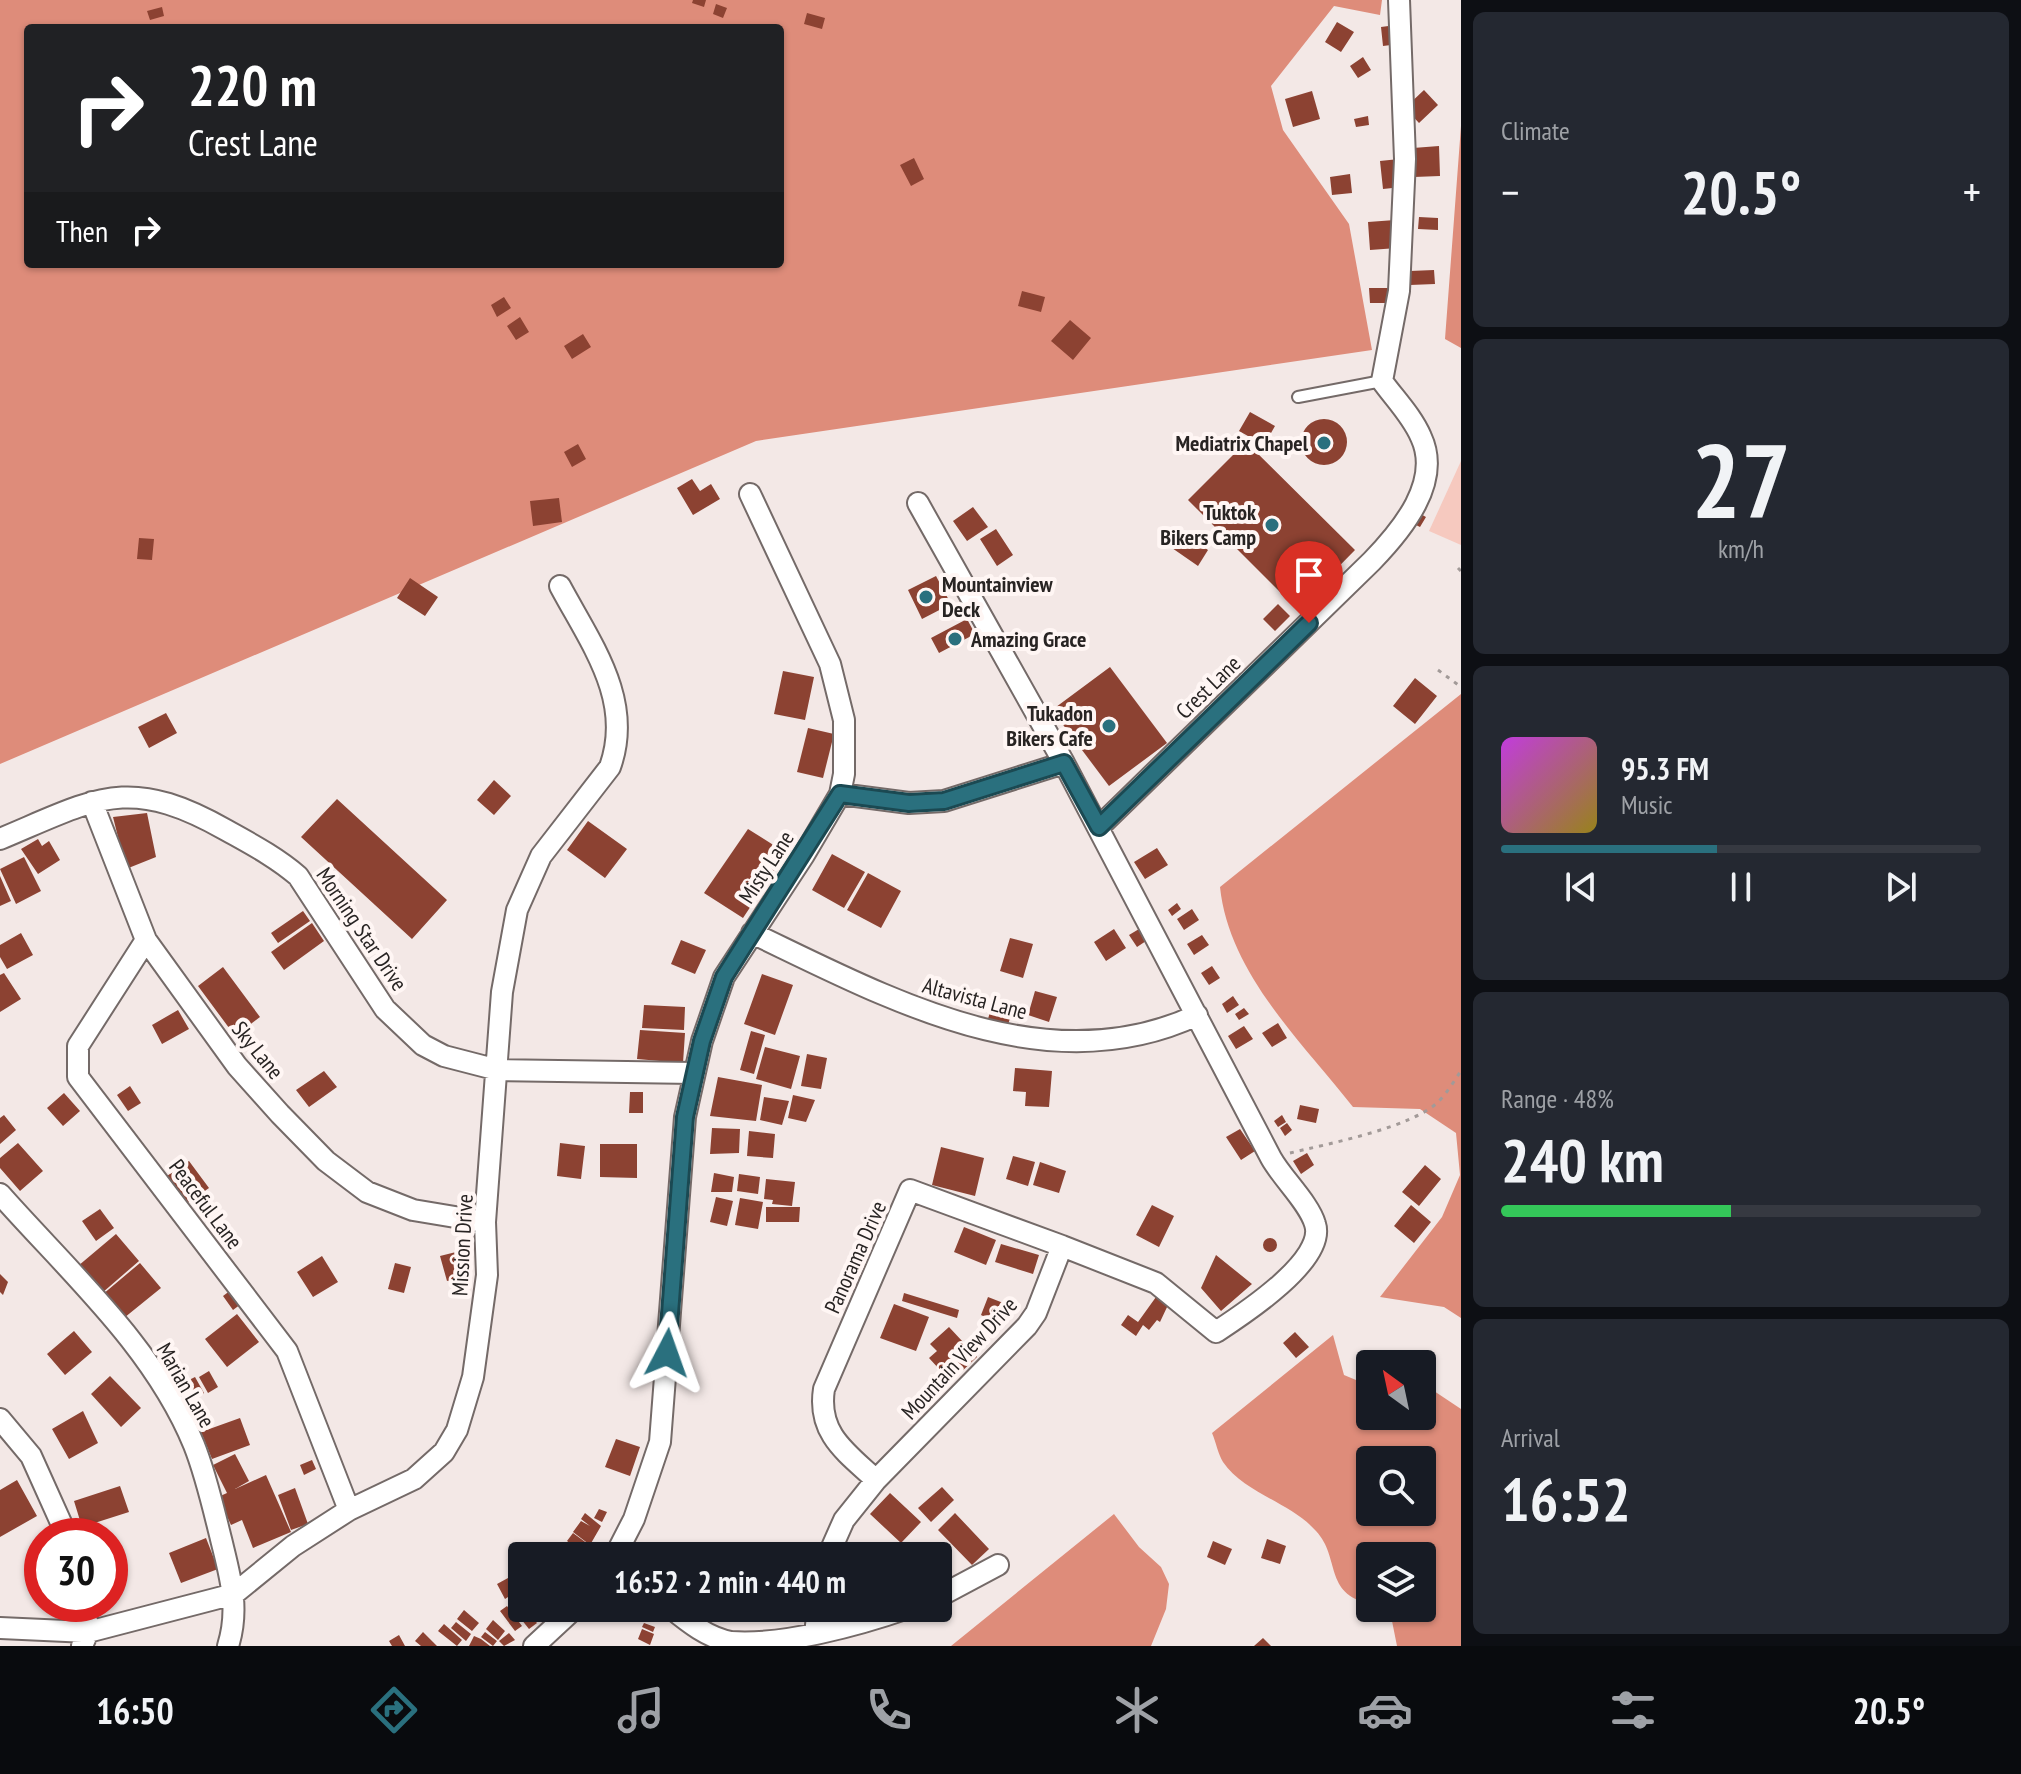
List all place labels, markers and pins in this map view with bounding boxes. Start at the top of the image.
place label: Mediatrix Chapel [1175,429,1309,457]
marker: Mediatrix Chapel [1315,434,1333,452]
place label: Tuktok Bikers Camp [1160,498,1257,551]
marker: Tuktok Bikers Camp [1263,516,1281,534]
pin [1275,541,1343,623]
place label: Mountainview Deck [942,570,1054,623]
marker: Mountainview Deck [917,588,935,606]
place label: Amazing Grace [970,625,1086,653]
marker: Amazing Grace [946,630,964,648]
place label: Tukadon Bikers Cafe [1006,699,1093,752]
marker: Tukadon Bikers Cafe [1100,717,1118,735]

